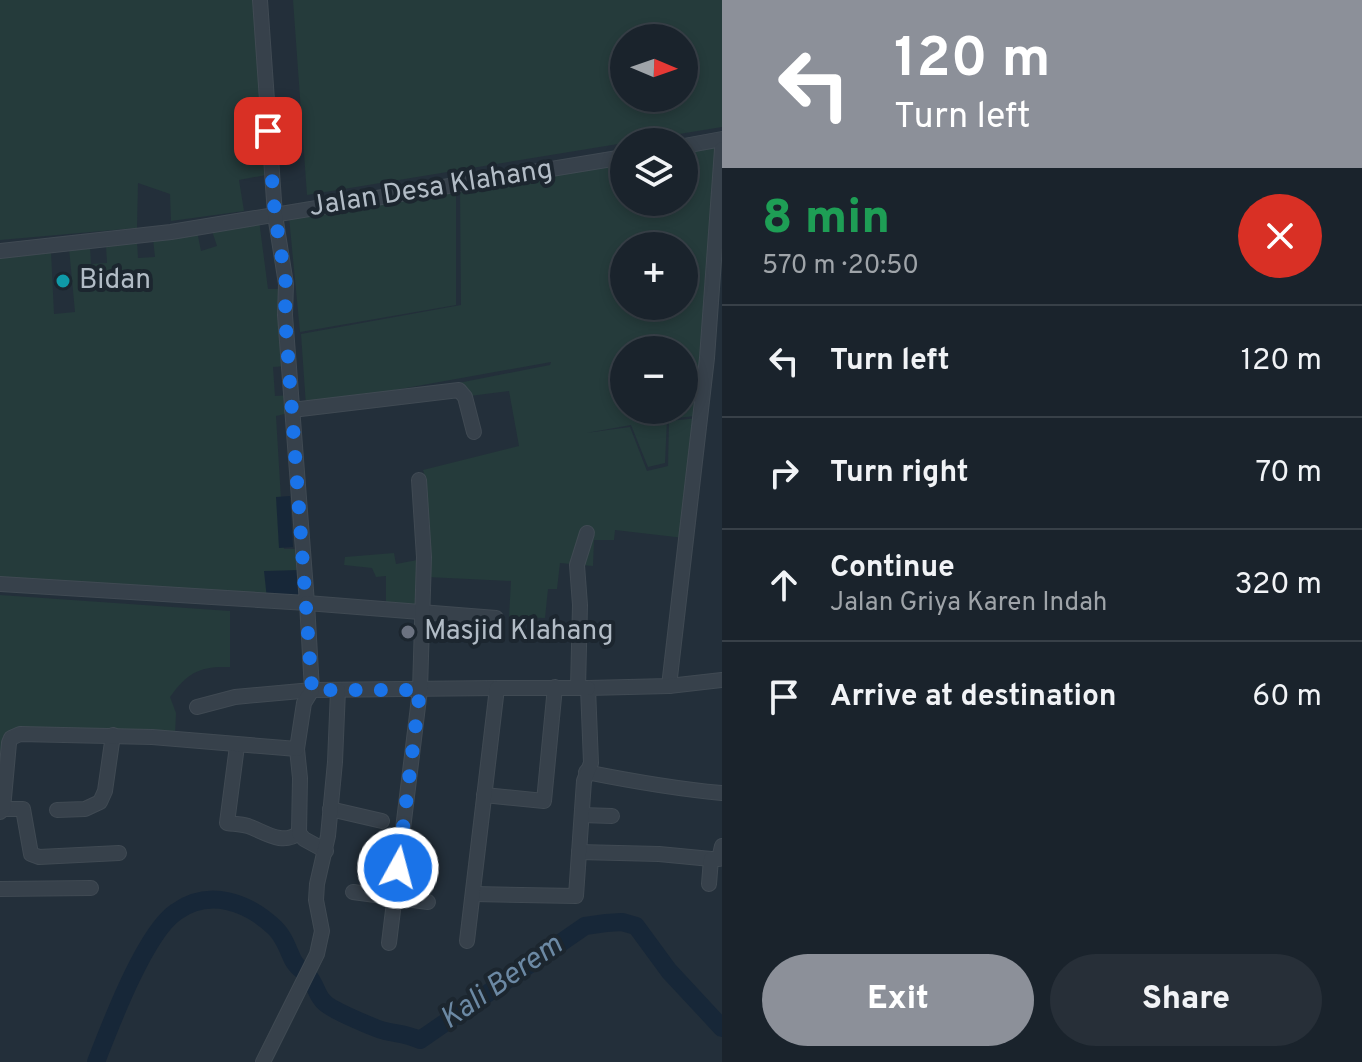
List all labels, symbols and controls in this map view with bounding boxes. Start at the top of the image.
north arrow [610,24,698,112]
map controls [610,24,698,424]
text: 120 m [894,26,1051,96]
icon: left [762,32,866,136]
text: Turn left [894,95,1031,141]
pin [234,97,302,165]
icon: arrive [246,109,290,153]
button: layers [610,128,698,216]
street label: Jalan Desa Klahang [307,152,555,226]
text: 8 min [762,190,890,250]
button: close [1238,194,1322,278]
button: + [610,232,698,320]
text: 570 m · 20:50 [762,250,919,283]
place label: Bidan [79,263,151,299]
marker: Bidan [54,272,72,290]
button: − [610,336,698,424]
icon: left [762,339,806,383]
text: Turn left [830,343,950,380]
text: 120 m [1241,343,1322,380]
icon: right [762,451,806,495]
text: Turn right [830,455,968,492]
text: 70 m [1256,455,1322,492]
text: Continue [830,550,955,587]
icon: ahead [762,563,806,607]
text: 320 m [1234,567,1322,604]
text: Jalan Griya Karen Indah [830,587,1107,620]
place label: Masjid Klahang [424,614,614,650]
marker: Masjid Klahang [399,623,417,641]
icon: arrive [762,675,806,719]
text: Arrive at destination [830,679,1116,716]
text: 60 m [1252,679,1322,716]
position arrow [356,826,440,910]
water label: Kali Berem [434,927,571,1039]
button: Exit [762,954,1034,1046]
button: Share [1050,954,1322,1046]

